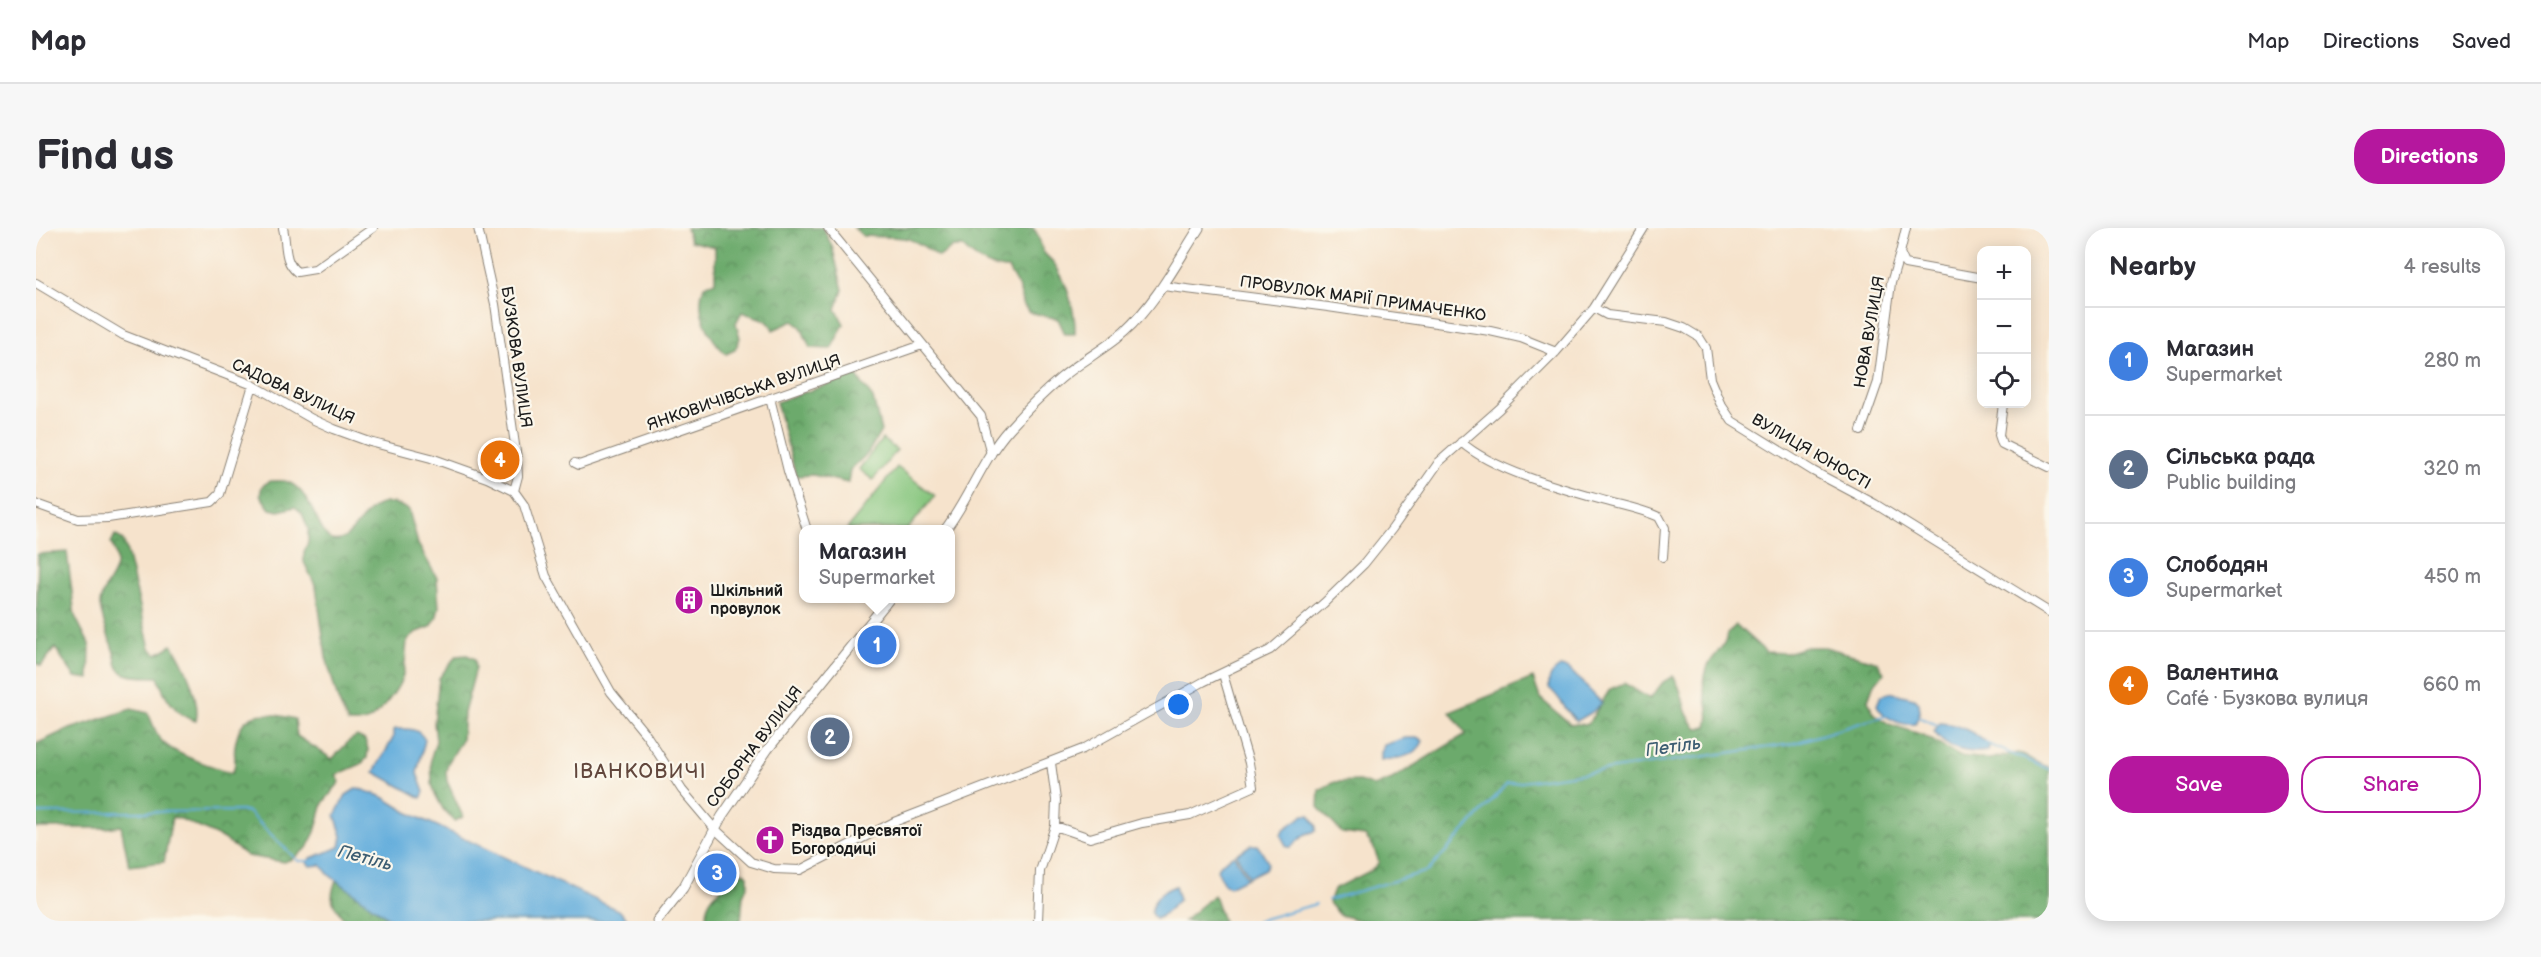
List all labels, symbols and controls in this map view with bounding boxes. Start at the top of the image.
text: Map [30,25,86,58]
text: Map [2247,29,2290,54]
text: Directions [2323,29,2419,54]
text: Saved [2452,29,2511,54]
button: Directions [2354,129,2505,184]
text: Find us [36,131,174,182]
map controls [1977,246,2031,408]
button: + [1977,246,2031,300]
text: Nearby [2109,252,2196,283]
text: 4 results [2403,255,2481,279]
street label: ПРОВУЛОК МАРІЇ ПРИМАЧЕНКО [1239,270,1488,326]
street label: НОВА ВУЛИЦЯ [1851,274,1889,390]
street label: БУЗКОВА ВУЛИЦЯ [497,285,535,429]
button: − [1977,300,2031,354]
text: Магазин [2166,336,2254,363]
text: 1 [2124,349,2133,373]
text: 280 m [2424,349,2481,373]
street label: ЯНКОВИЧІВСЬКА ВУЛИЦЯ [645,351,843,435]
button: locate [1977,354,2031,408]
street label: САДОВА ВУЛИЦЯ [229,355,357,429]
text: Supermarket [2166,363,2282,387]
street label: ВУЛИЦЯ ЮНОСТІ [1748,410,1874,494]
pin: 4 [480,438,520,482]
text: Cільська рада [2166,444,2315,471]
text: 2 [2123,457,2134,481]
text: 320 m [2423,457,2481,481]
text: Public building [2166,471,2296,495]
popup [799,525,955,603]
text: Магазин [819,539,907,566]
text: Слободян [2166,552,2268,579]
text: 3 [2123,565,2134,589]
text: 450 m [2424,565,2481,589]
text: Supermarket [819,566,935,590]
text: Supermarket [2166,579,2282,603]
place label: Шкільний провулок [710,582,783,619]
building icon: Шкільний провулок [673,584,705,616]
pin: 1 [858,622,896,668]
text: Валентина [2166,660,2278,687]
text: 4 [2123,673,2134,697]
text: 660 m [2423,673,2481,697]
street label: СОБОРНА ВУЛИЦЯ [703,683,807,811]
text: Café · Бузкова вулиця [2166,687,2368,711]
your location [1164,690,1193,719]
pin: 2 [810,714,850,760]
water label: Петіль [1644,733,1702,761]
button: Save [2109,756,2289,813]
button: Share [2301,756,2481,813]
district label: ІВАНКОВИЧІ [573,760,707,784]
place label: Різдва Пресвятої Богородиці [791,822,922,859]
church icon: Різдва Пресвятої Богородиці [754,824,786,856]
water label: Петіль [335,841,395,875]
pin: 3 [698,850,736,896]

